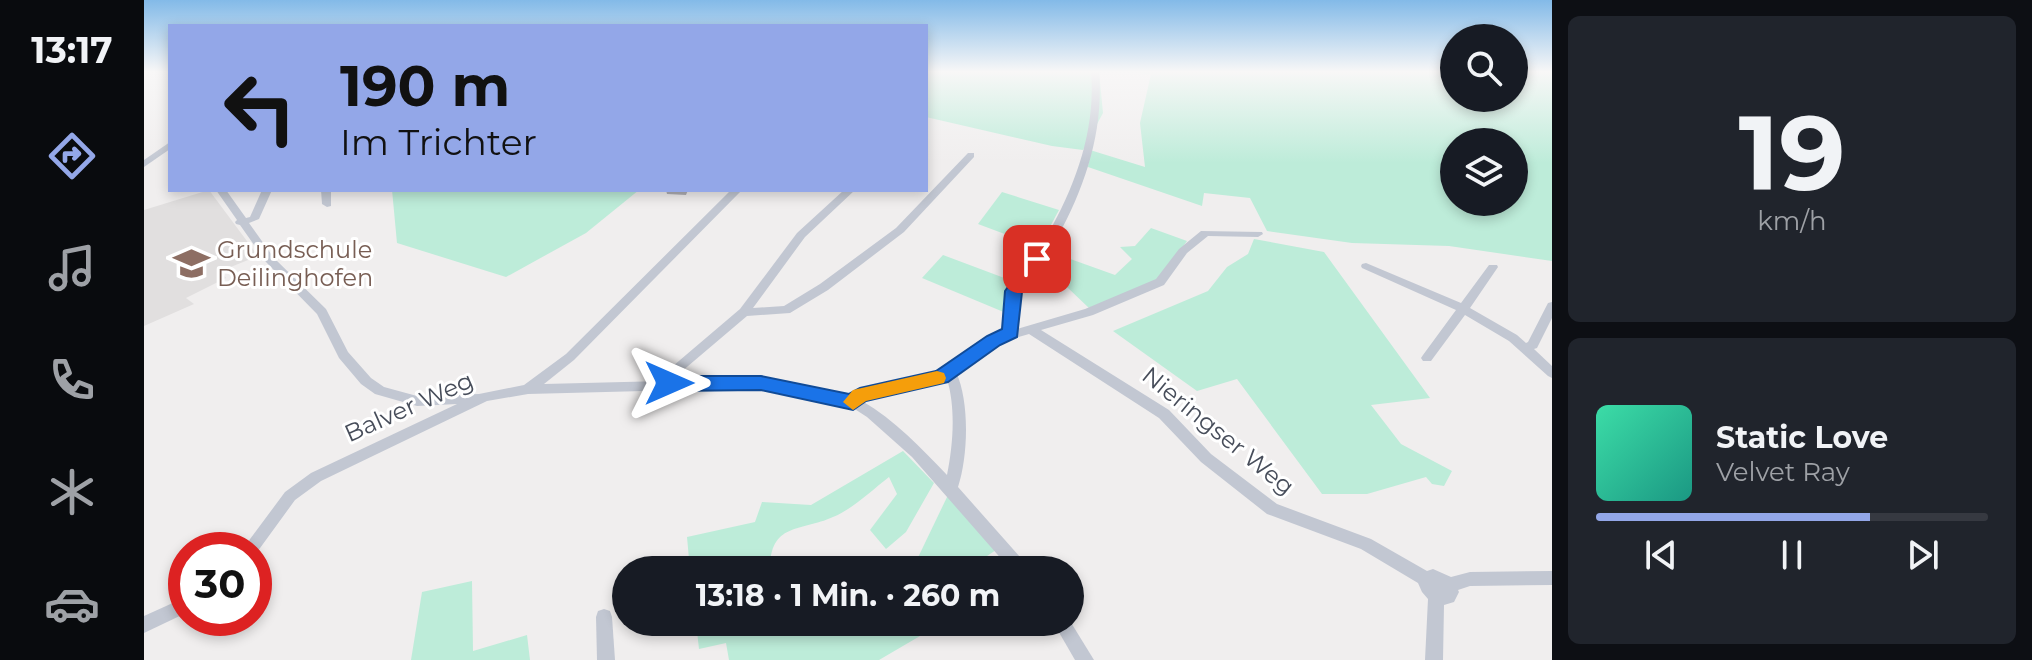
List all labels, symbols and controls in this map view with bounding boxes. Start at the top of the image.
map controls [1440,24,1528,216]
button: search [1440,24,1528,112]
text: 13:17 [31,28,113,72]
text: 190 m [340,52,510,120]
icon: left [208,56,312,160]
text: 19 [1738,89,1846,216]
text: Im Trichter [340,120,537,164]
icon: directions [44,128,100,184]
button: layers [1440,128,1528,216]
text: km/h [1757,205,1827,237]
pin [1003,225,1071,293]
place label: Grundschule Deilinghofen [217,235,373,292]
icon: arrive [1015,237,1059,281]
icon: music [44,240,100,296]
school or university icon: Grundschule Deilinghofen [172,245,210,283]
position arrow [627,341,711,425]
icon: phone [44,352,100,408]
street label: Nieringser Weg [1136,360,1300,501]
street label: Balver Weg [340,365,478,448]
text: Static Love [1716,419,1888,456]
text: Velvet Ray [1716,456,1850,488]
icon: climate [44,464,100,520]
speed limit sign: 30 [168,532,272,636]
icon: previous [1639,533,1683,577]
icon: pause [1770,533,1814,577]
icon: next [1901,533,1945,577]
icon: car [44,576,100,632]
text: 13:18 · 1 Min. · 260 m [696,577,1000,614]

